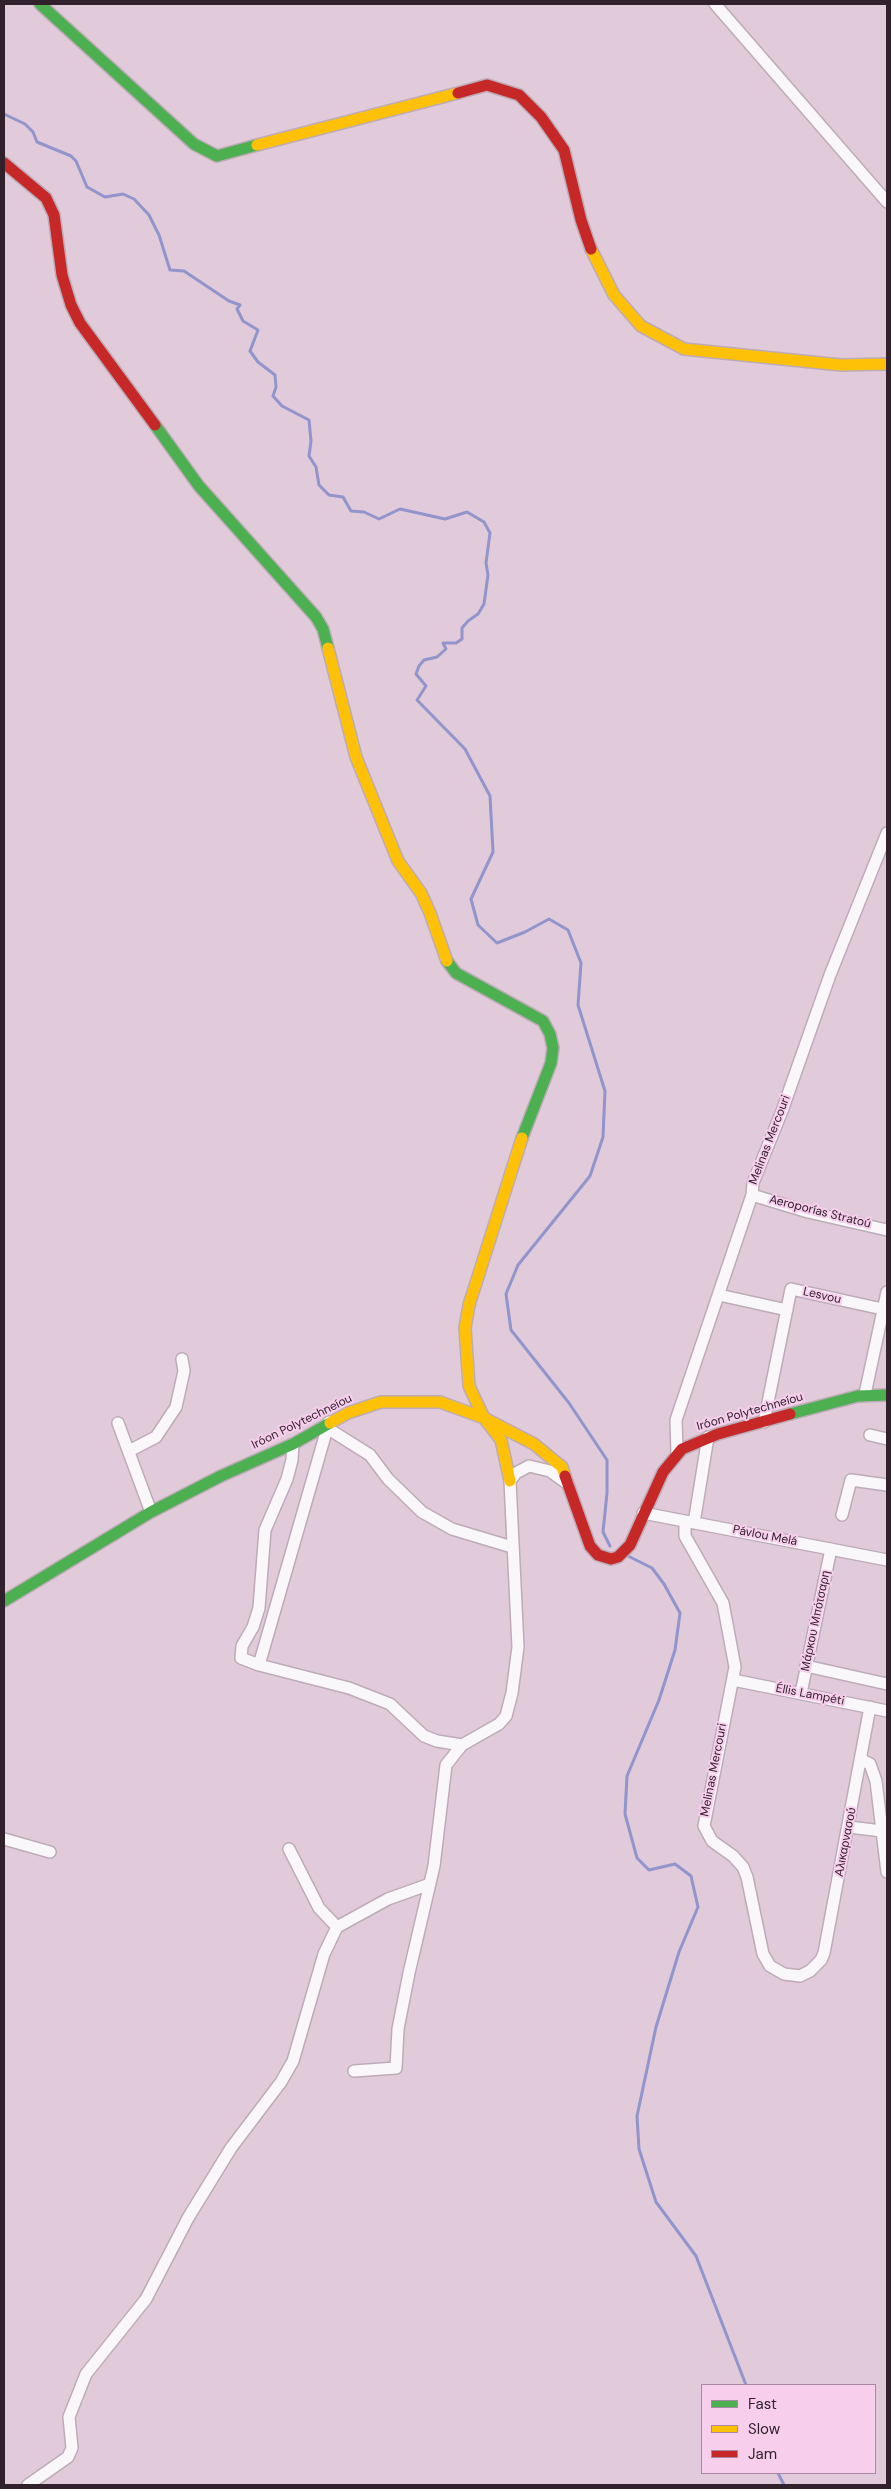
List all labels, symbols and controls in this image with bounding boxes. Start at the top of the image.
street label: Melinas Mercouri [746,1093,794,1187]
street label: Aeroporías Stratoú [768,1192,872,1232]
street label: Lesvou [802,1285,842,1307]
street label: Iróon Polytechneíou [695,1390,805,1434]
street label: Iróon Polytechneíou [249,1391,355,1453]
street label: Pávlou Melá [732,1523,798,1549]
street label: Μάρκου Μπότσαρη [798,1569,834,1673]
street label: Éllis Lampéti [775,1681,845,1709]
street label: Melinas Mercouri [698,1722,730,1818]
street label: Αλικαρνασού [832,1806,860,1878]
legend [701,2384,876,2474]
text: Fast [748,2394,777,2414]
text: Slow [748,2419,780,2439]
text: Jam [748,2444,777,2464]

